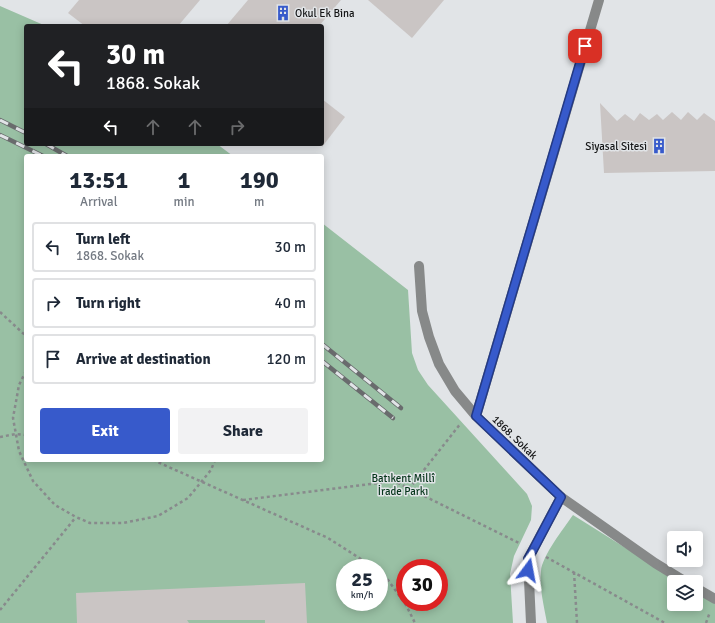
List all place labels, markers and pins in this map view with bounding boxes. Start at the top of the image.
building icon: Okul Ek Bina [274,4,292,22]
place label: Okul Ek Bina [295,7,355,20]
pin [568,29,602,63]
building icon: Siyasal Sitesi [650,137,668,155]
place label: Siyasal Sitesi [585,140,647,153]

